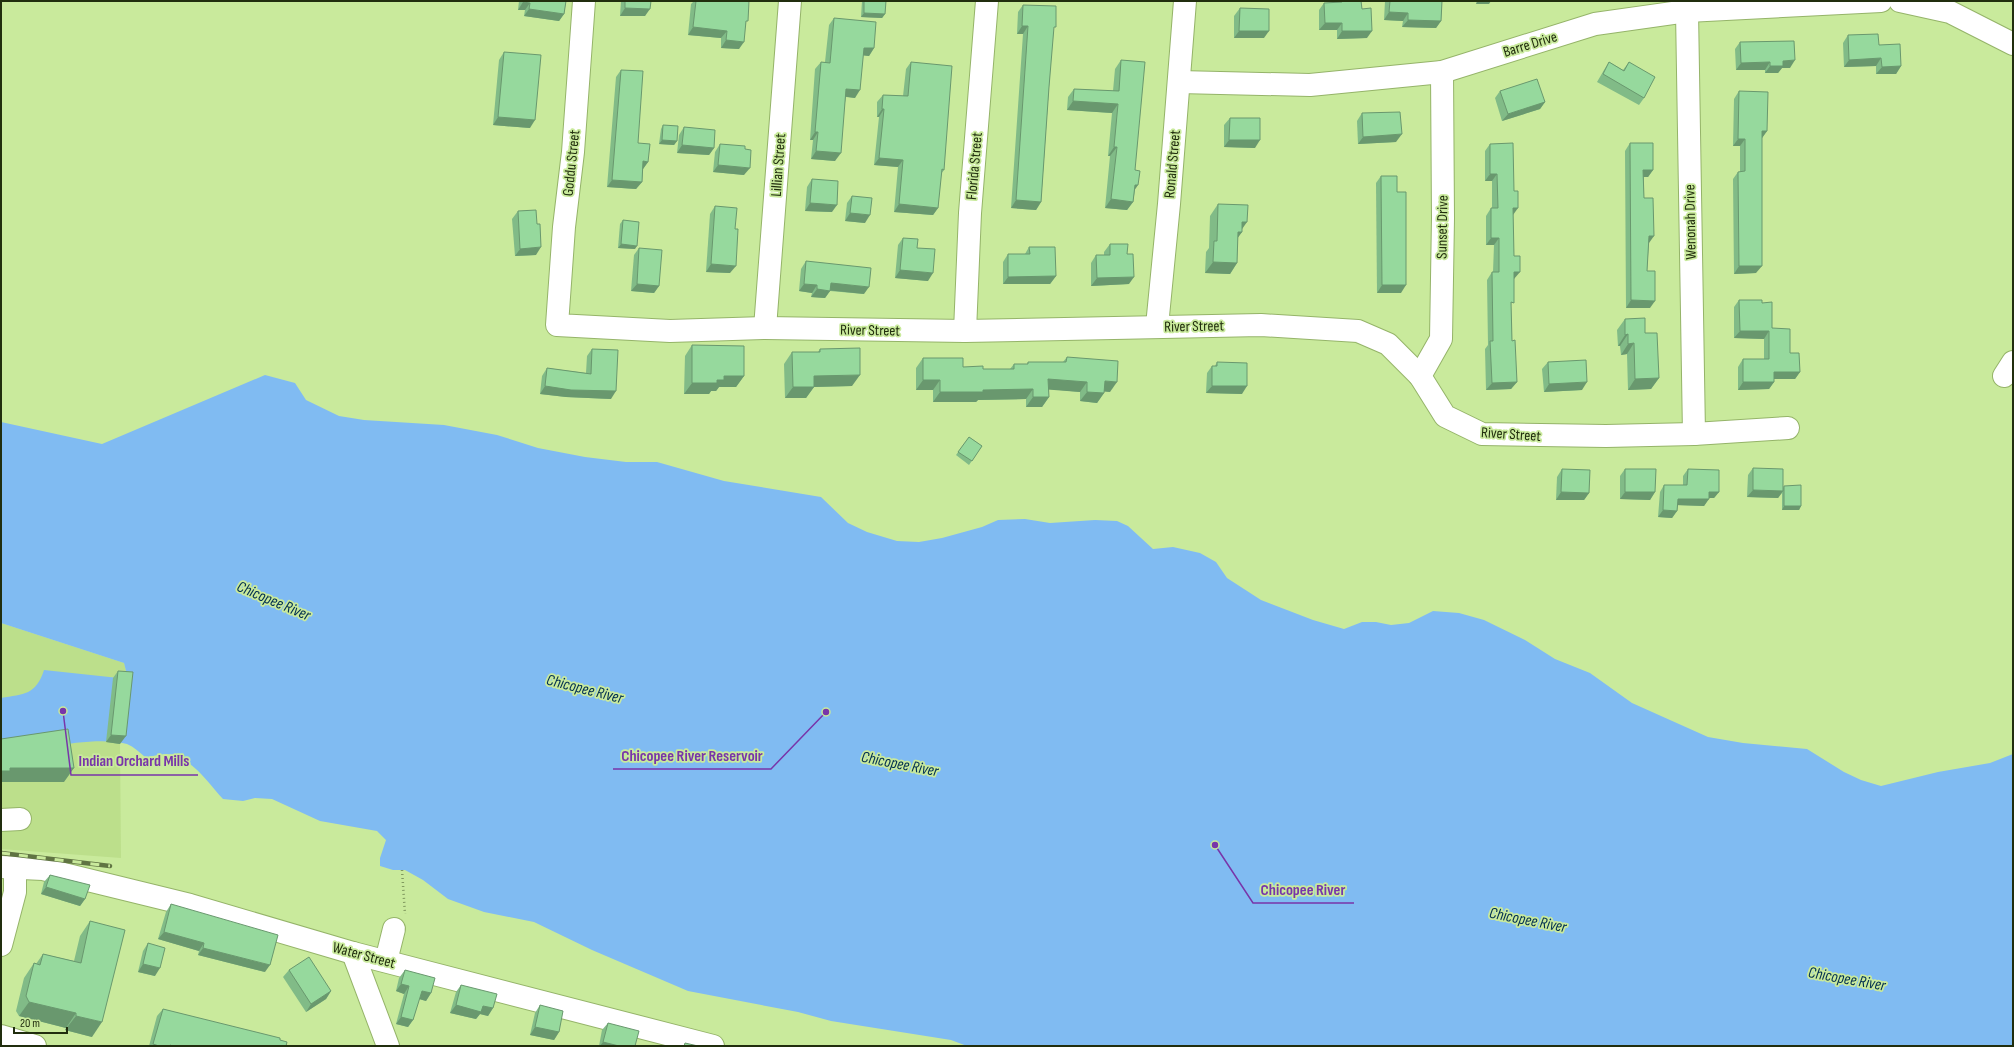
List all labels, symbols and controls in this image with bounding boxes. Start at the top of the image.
street label: Barre Drive [1501,27,1559,62]
street label: Goddu Street [559,129,584,197]
street label: Ronald Street [1160,129,1185,199]
street label: Florida Street [962,131,987,201]
street label: Lillian Street [767,132,790,197]
street label: Wenonah Drive [1680,184,1701,260]
street label: Sunset Drive [1432,195,1453,259]
street label: River Street [1164,316,1224,337]
street label: River Street [840,320,900,341]
street label: River Street [1480,423,1542,446]
water label: Chicopee River [234,577,314,626]
water label: Chicopee River [544,671,625,708]
callout: Chicopee River Reservoir [613,741,771,769]
callout: Indian Orchard Mills [71,747,198,775]
text: Chicopee River Reservoir [621,747,763,766]
water label: Chicopee River [859,748,940,781]
text: Indian Orchard Mills [79,752,189,771]
callout: Chicopee River [1253,875,1354,903]
text: Chicopee River [1261,881,1345,900]
water label: Chicopee River [1487,904,1568,937]
street label: Water Street [331,938,398,973]
water label: Chicopee River [1807,963,1887,996]
scale bar [14,1009,67,1035]
text: 20 m [20,1016,40,1031]

